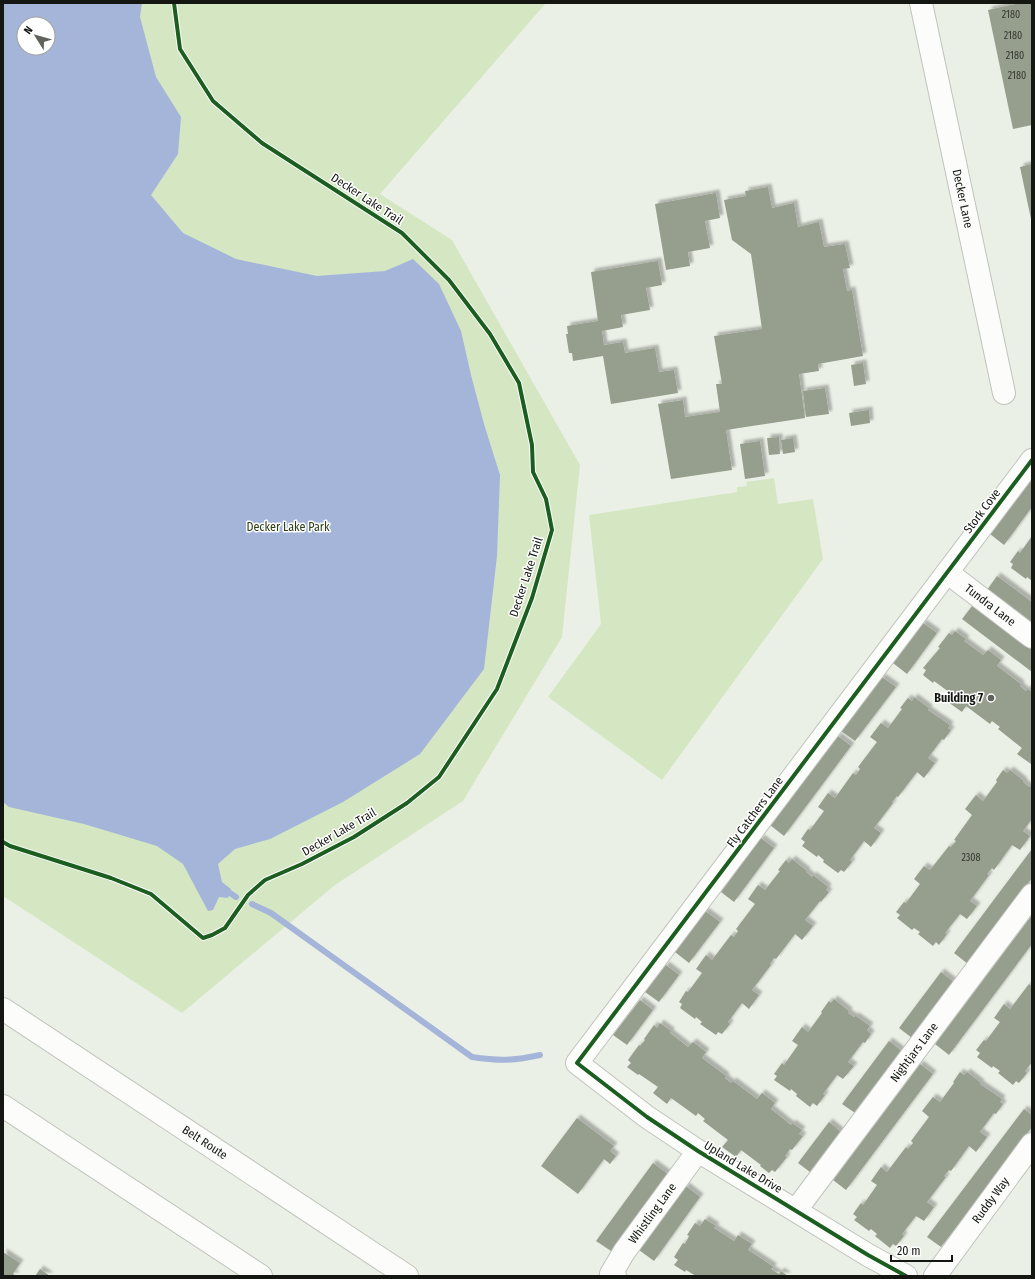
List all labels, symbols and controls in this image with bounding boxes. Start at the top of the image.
house number: 2180 [1002,9,1020,21]
north arrow [16,16,56,56]
text: N [21,24,36,37]
house number: 2180 [1004,30,1022,42]
house number: 2180 [1006,50,1024,62]
house number: 2180 [1008,70,1026,82]
street label: Decker Lane [950,168,976,229]
street label: Decker Lake Trail [328,171,406,227]
street label: Stork Cove [961,486,1003,536]
park label: Decker Lake Park [246,520,330,534]
street label: Decker Lake Trail [507,535,545,619]
street label: Tundra Lane [962,581,1018,629]
place label: Building 7 [934,691,983,705]
marker: Building 7 [986,693,996,703]
street label: Fly Catchers Lane [724,774,786,850]
street label: Decker Lake Trail [300,805,378,859]
house number: 2308 [961,852,981,864]
street label: Nightjars Lane [887,1020,941,1085]
street label: Belt Route [180,1122,230,1162]
street label: Upland Lake Drive [701,1138,785,1196]
street label: Ruddy Way [969,1174,1013,1226]
street label: Whistling Lane [626,1180,679,1246]
scale bar [891,1237,952,1263]
text: 20 m [897,1244,921,1258]

